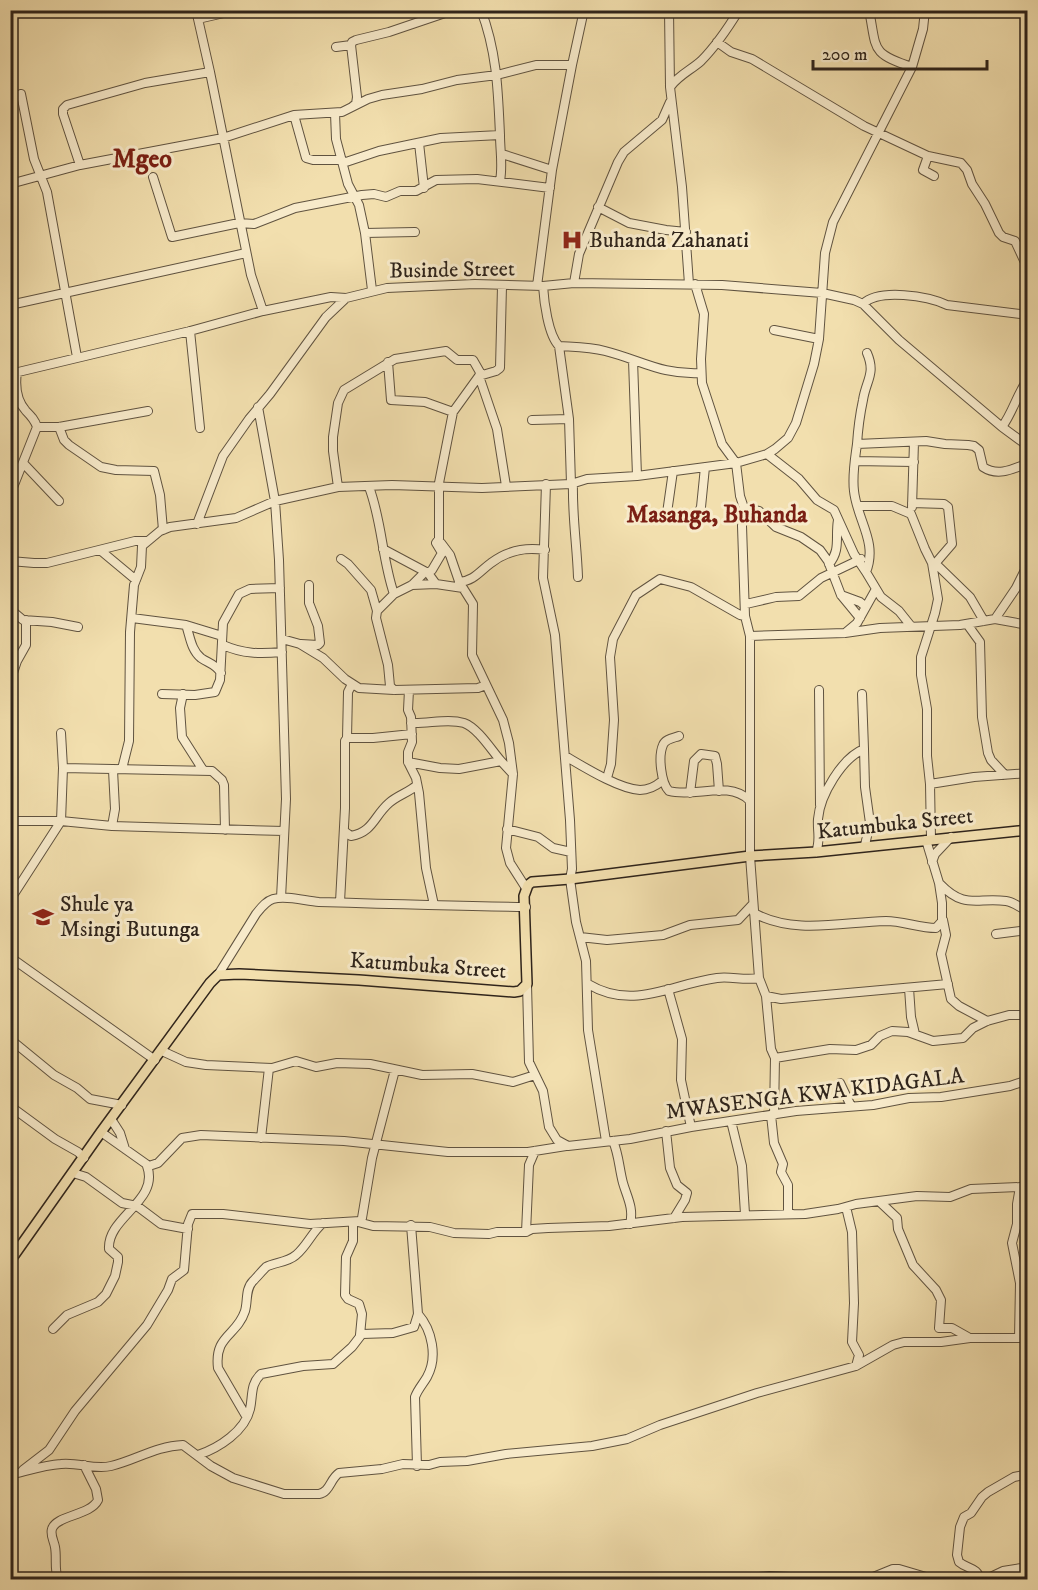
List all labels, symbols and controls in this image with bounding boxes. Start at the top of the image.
scale bar [813,33,987,71]
text: 200 m [822,44,868,66]
district label: Mgeo [112,143,172,176]
place label: Buhanda Zahanati [589,227,749,254]
hospital icon: Buhanda Zahanati [560,228,584,252]
street label: Businde Street [389,255,515,285]
district label: Masanga, Buhanda [627,500,808,530]
street label: Katumbuka Street [816,802,974,846]
place label: Shule ya Msingi Butunga [60,891,200,943]
school or university icon: Shule ya Msingi Butunga [31,905,55,929]
street label: Katumbuka Street [349,947,507,985]
street label: MWASENGA KWA KIDAGALA [664,1062,967,1126]

